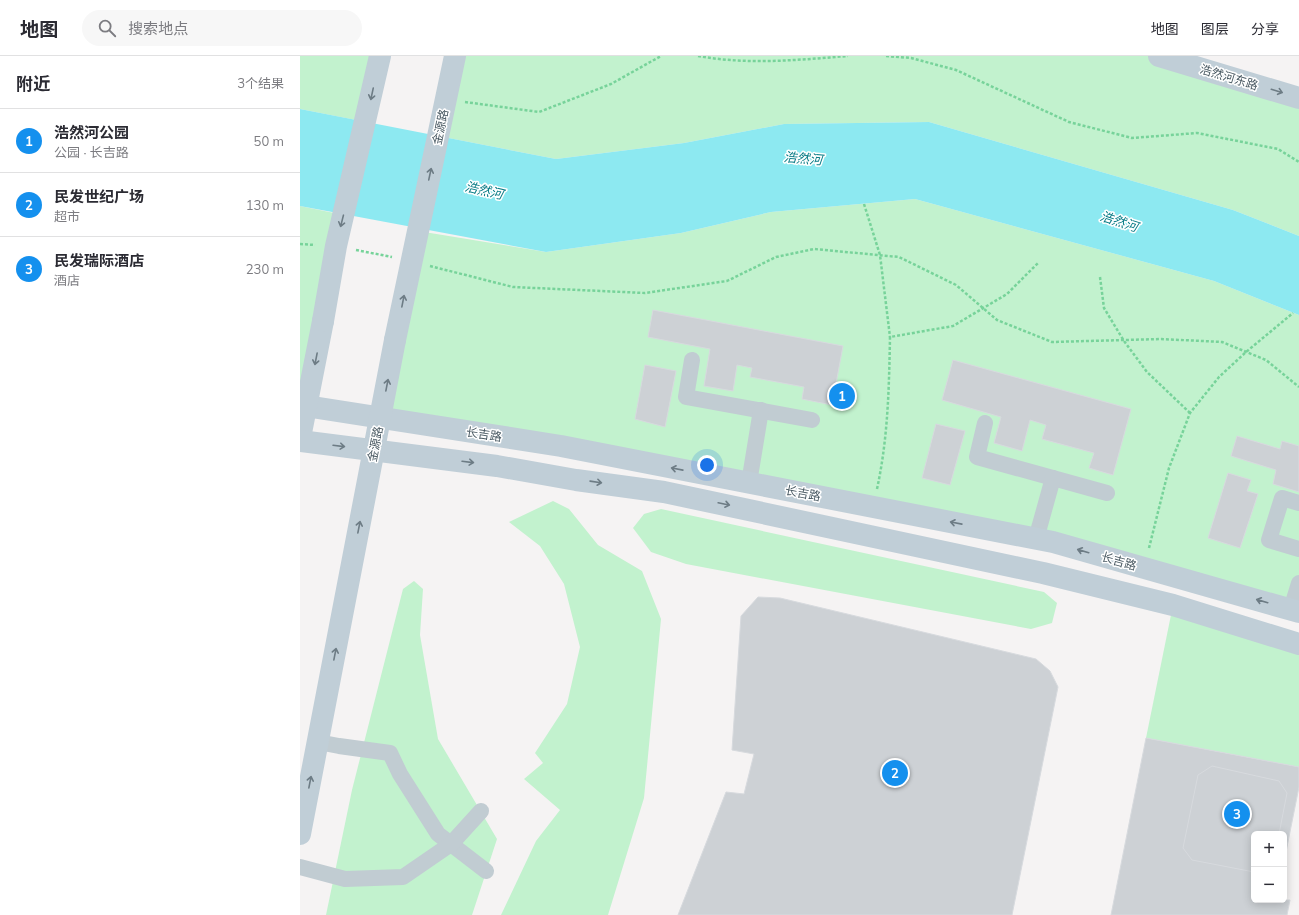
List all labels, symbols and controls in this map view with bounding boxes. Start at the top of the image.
search box [82,10,362,46]
text: 地图 [20,17,58,41]
icon: search [96,17,118,39]
text: 搜索地点 [128,19,188,38]
text: 地图 [1151,20,1179,38]
text: 图层 [1201,20,1229,38]
text: 分享 [1251,20,1279,38]
street label: 浩然河东路 [1198,61,1260,93]
text: 附近 [16,73,50,94]
text: 3个结果 [237,75,284,91]
one-way arrow [367,87,375,100]
one-way arrow [1270,88,1283,95]
street label: 金源路 [429,108,451,146]
text: 浩然河公园 [54,123,129,142]
text: 1 [25,133,33,149]
text: 50 m [254,133,284,149]
text: 公园 · 长吉路 [54,144,129,160]
water label: 浩然河 [783,148,826,168]
one-way arrow [426,168,434,181]
water label: 浩然河 [463,178,508,203]
text: 民发世纪广场 [54,187,144,206]
text: 2 [25,197,33,213]
text: 130 m [246,197,284,213]
water label: 浩然河 [1098,207,1143,236]
text: 超市 [54,208,80,224]
one-way arrow [338,214,345,227]
text: 民发瑞际酒店 [54,251,144,270]
text: 3 [25,261,33,277]
text: 230 m [246,261,284,277]
text: 酒店 [54,272,80,288]
one-way arrow [399,295,407,308]
one-way arrow [311,352,319,365]
one-way arrow [383,379,391,392]
pin: 1 [829,381,855,411]
street label: 长吉路 [465,424,503,444]
street label: 金源路 [364,425,386,463]
one-way arrow [332,442,345,450]
your location [697,455,717,475]
one-way arrow [461,458,474,466]
one-way arrow [671,464,684,472]
one-way arrow [589,478,602,486]
street label: 长吉路 [784,482,822,504]
one-way arrow [717,501,730,509]
one-way arrow [949,519,962,527]
one-way arrow [356,520,364,533]
one-way arrow [1076,547,1089,554]
street label: 长吉路 [1100,549,1138,573]
one-way arrow [1255,597,1268,604]
one-way arrow [331,648,339,661]
pin: 2 [882,758,908,788]
one-way arrow [306,776,314,789]
pin: 3 [1224,799,1250,829]
map controls [1251,831,1287,903]
button: + [1251,831,1287,867]
button: − [1251,867,1287,903]

